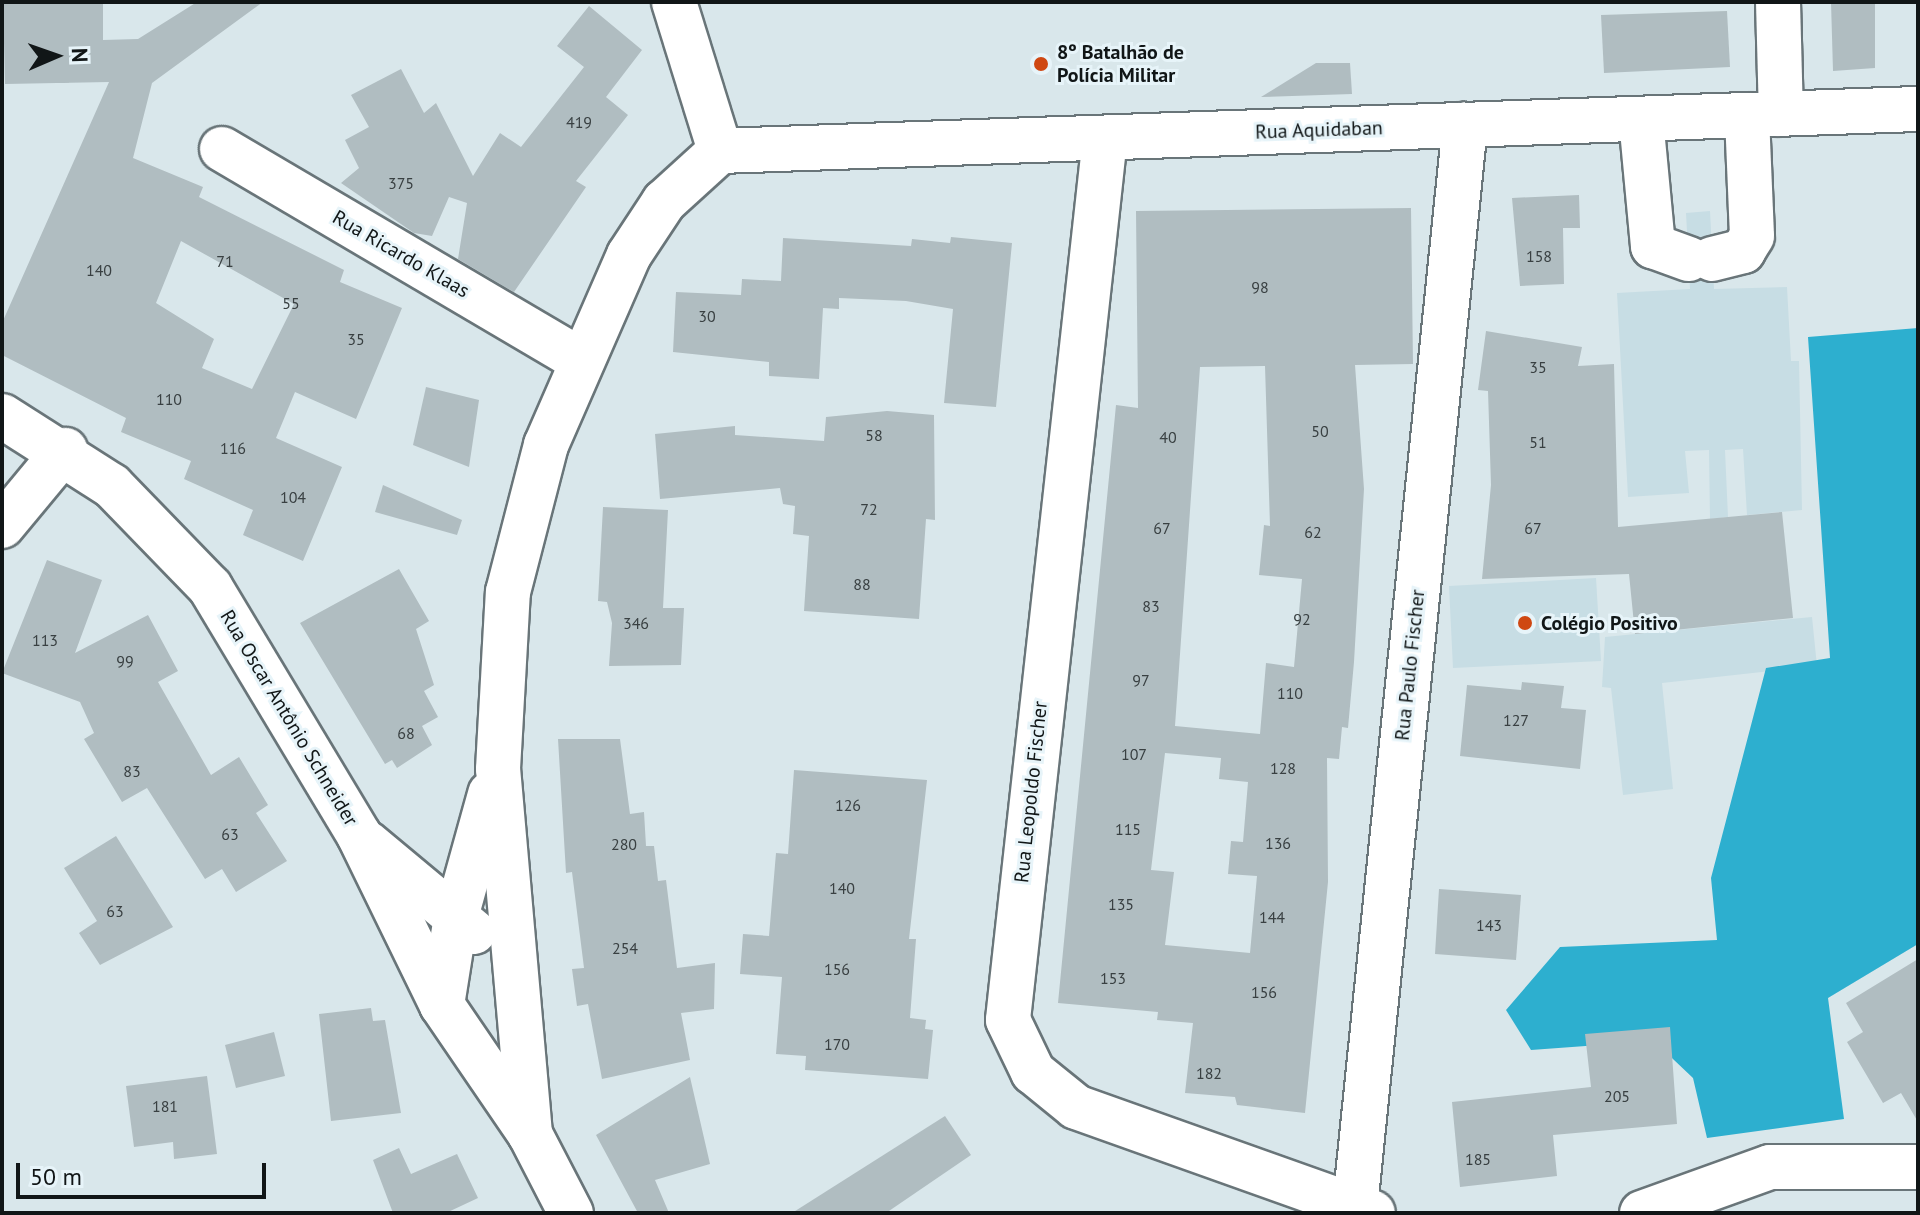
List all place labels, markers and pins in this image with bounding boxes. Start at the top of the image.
place label: 8º Batalhão de Polícia Militar [1057,40,1184,87]
marker: 8º Batalhão de Polícia Militar [1032,55,1050,73]
place label: Colégio Positivo [1541,611,1678,635]
marker: Colégio Positivo [1516,614,1534,632]

